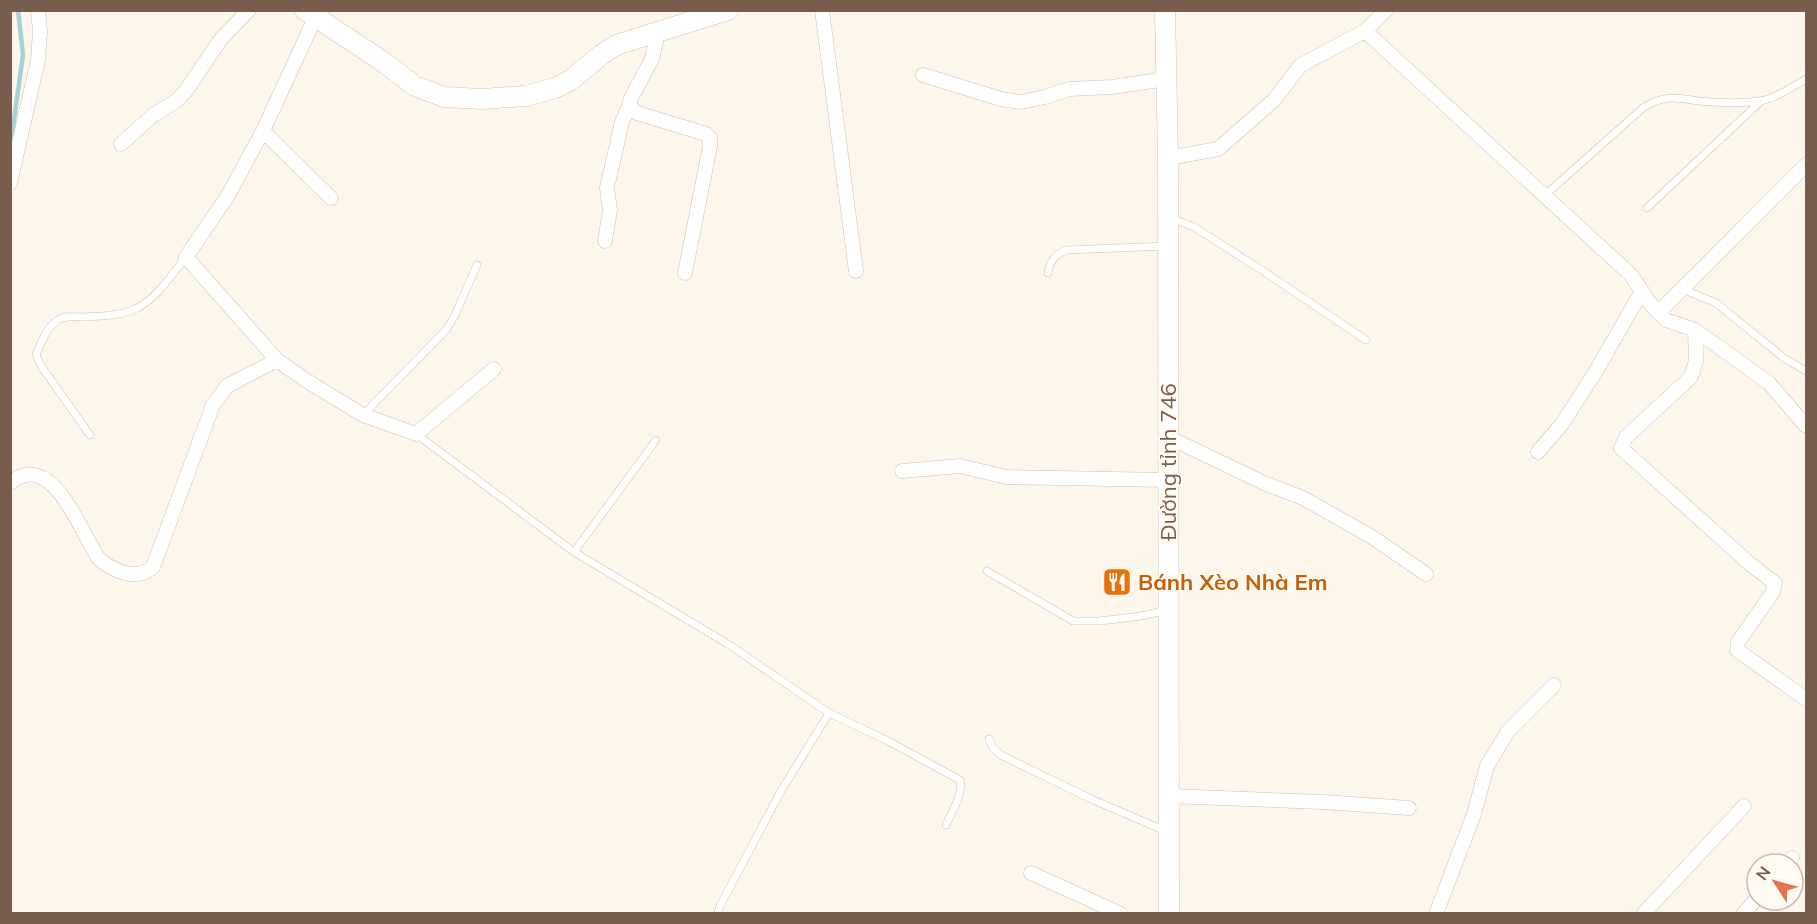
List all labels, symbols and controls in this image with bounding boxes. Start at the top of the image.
street label: Đường tỉnh 746 [1154,383,1182,541]
restaurant icon: Bánh Xèo Nhà Em [1101,566,1133,598]
place label: Bánh Xèo Nhà Em [1138,568,1328,596]
north arrow [1745,852,1805,912]
text: N [1751,862,1775,884]

